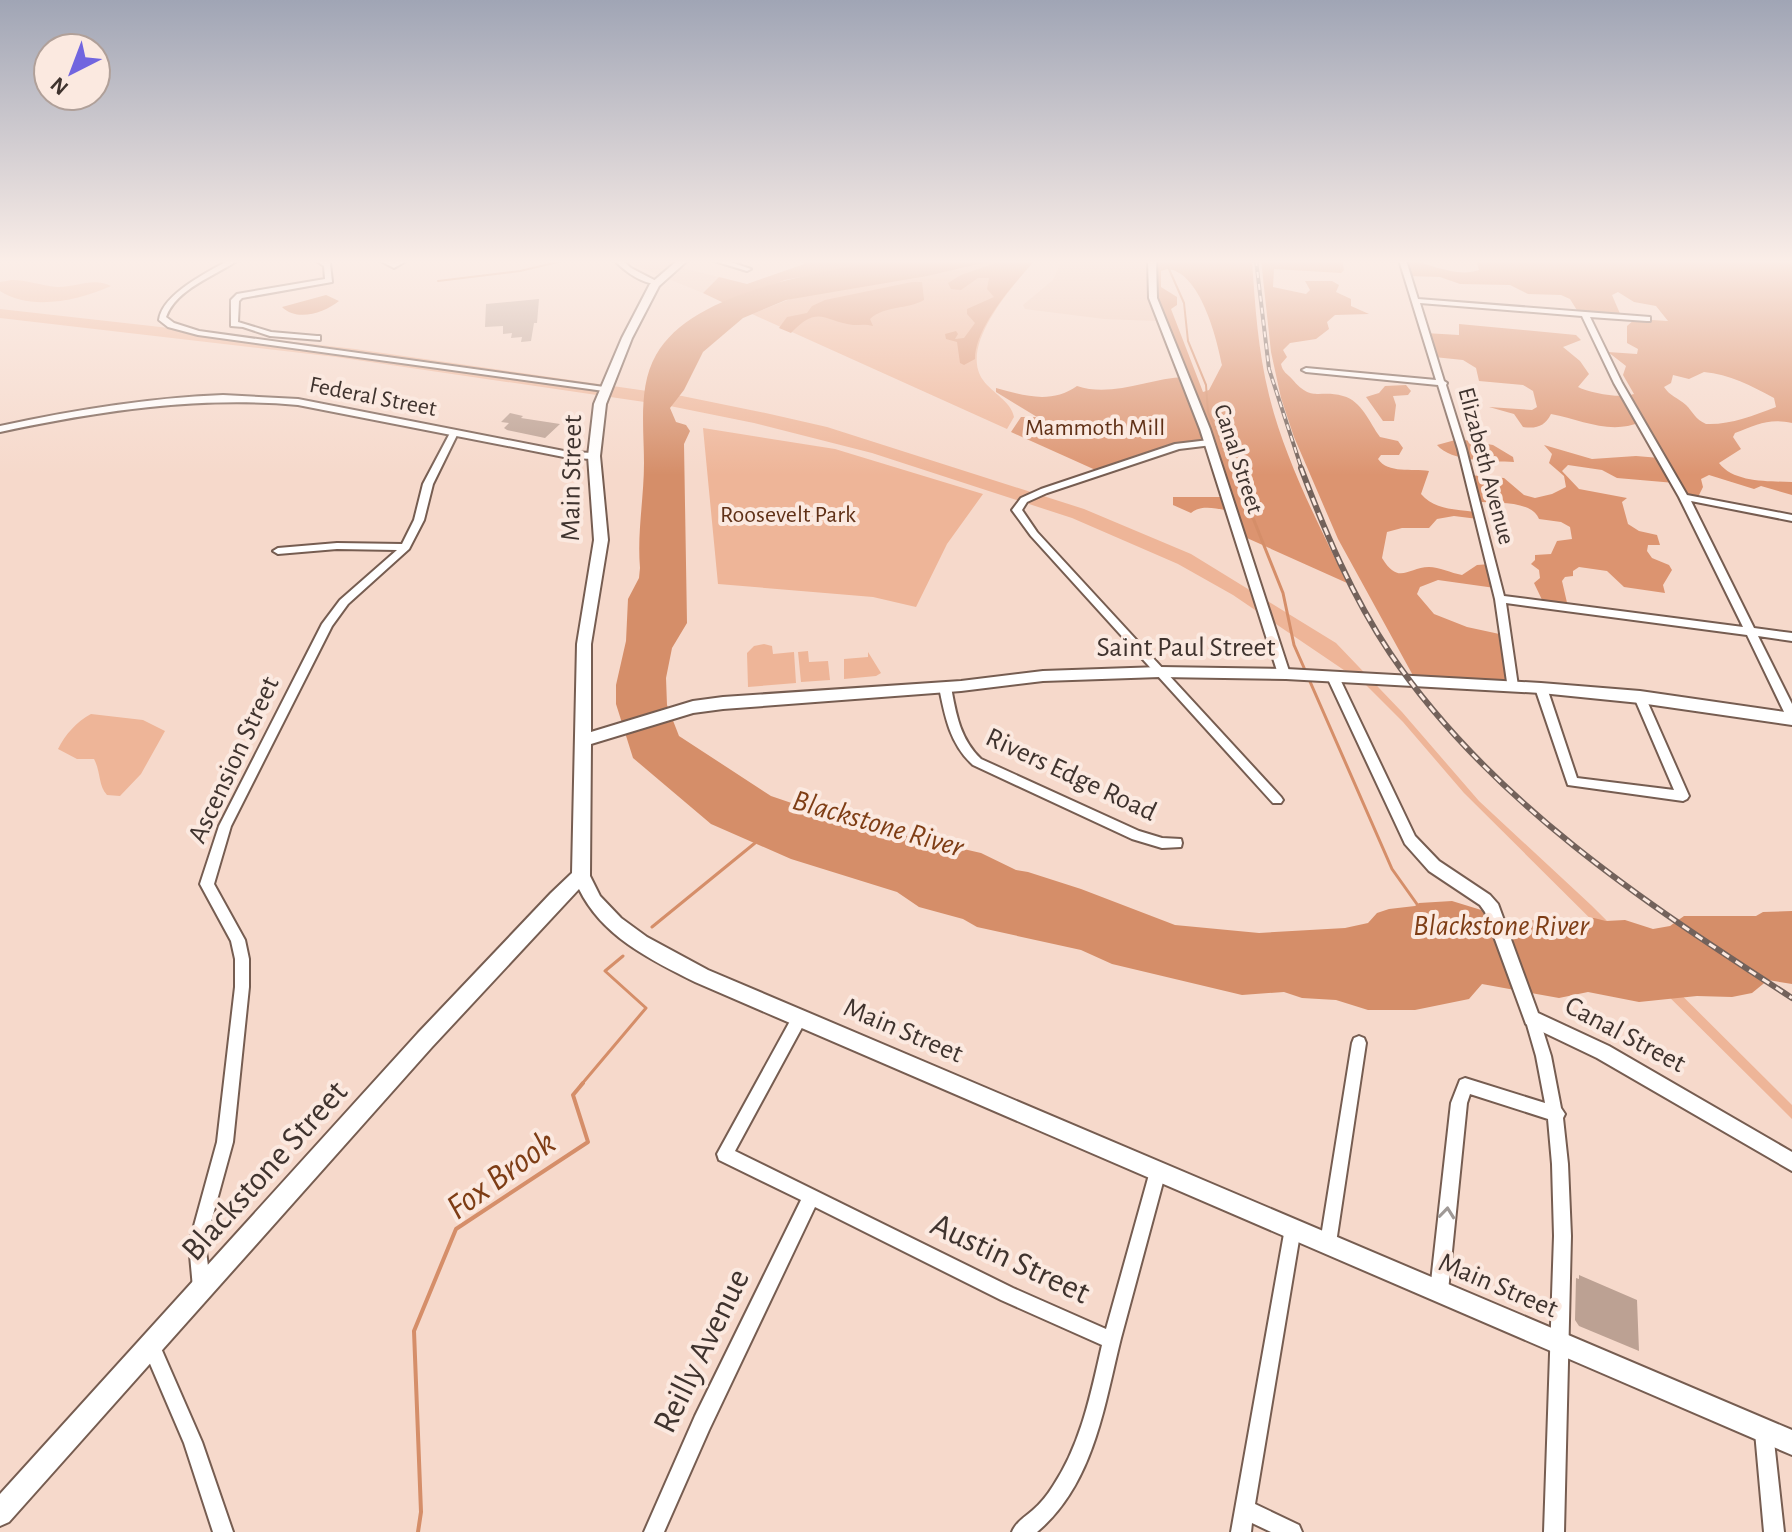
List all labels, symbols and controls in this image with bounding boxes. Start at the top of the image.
north arrow [32,32,112,112]
text: N [46,73,72,99]
street label: Federal Street [307,373,439,421]
street label: Elizabeth Avenue [1453,385,1519,547]
street label: Canal Street [1209,401,1267,517]
street label: Main Street [557,414,587,541]
park label: Mammoth Mill [1025,416,1165,440]
park label: Roosevelt Park [720,503,856,527]
street label: Saint Paul Street [1097,634,1275,662]
street label: Ascension Street [183,672,285,848]
street label: Rivers Edge Road [981,723,1161,827]
water label: Blackstone River [789,785,968,863]
water label: Blackstone River [1413,911,1590,941]
street label: Canal Street [1560,992,1690,1078]
street label: Main Street [839,993,967,1069]
street label: Blackstone Street [176,1074,354,1268]
water label: Fox Brook [440,1124,562,1226]
one-way arrow [1439,1206,1456,1219]
street label: Austin Street [925,1207,1095,1311]
street label: Main Street [1434,1248,1562,1324]
street label: Reilly Avenue [648,1264,756,1438]

